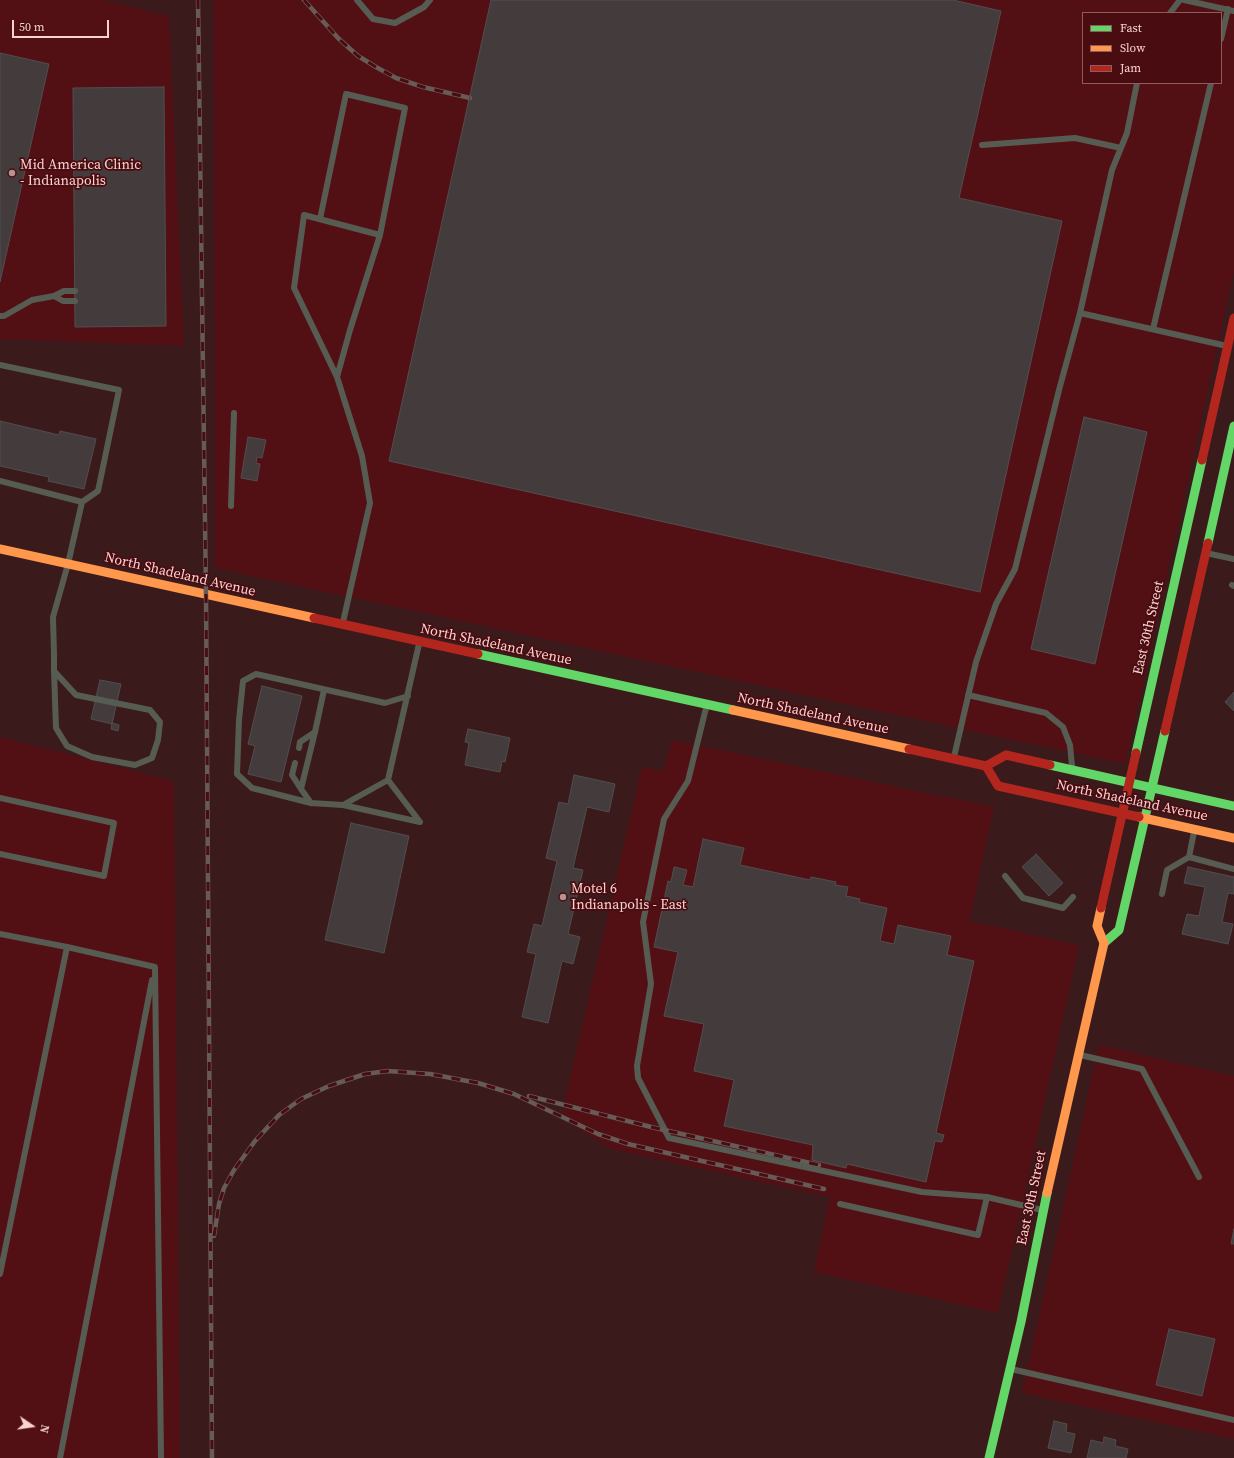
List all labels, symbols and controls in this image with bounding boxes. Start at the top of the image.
scale bar [14,12,111,38]
legend [1082,12,1222,84]
text: 50 m [19,19,45,35]
text: Fast [1120,20,1142,36]
text: Slow [1120,40,1145,56]
text: Jam [1120,60,1141,76]
place label: Mid America Clinic - Indianapolis [20,157,141,190]
marker: Mid America Clinic - Indianapolis [7,168,17,178]
street label: North Shadeland Avenue [103,549,257,601]
street label: East 30th Street [1130,579,1168,677]
street label: North Shadeland Avenue [419,621,573,669]
street label: North Shadeland Avenue [736,690,890,738]
street label: North Shadeland Avenue [1055,777,1209,825]
place label: Motel 6 Indianapolis - East [571,881,686,914]
marker: Motel 6 Indianapolis - East [558,892,568,902]
street label: East 30th Street [1014,1149,1050,1247]
north arrow [12,1406,52,1446]
text: N [36,1423,52,1434]

